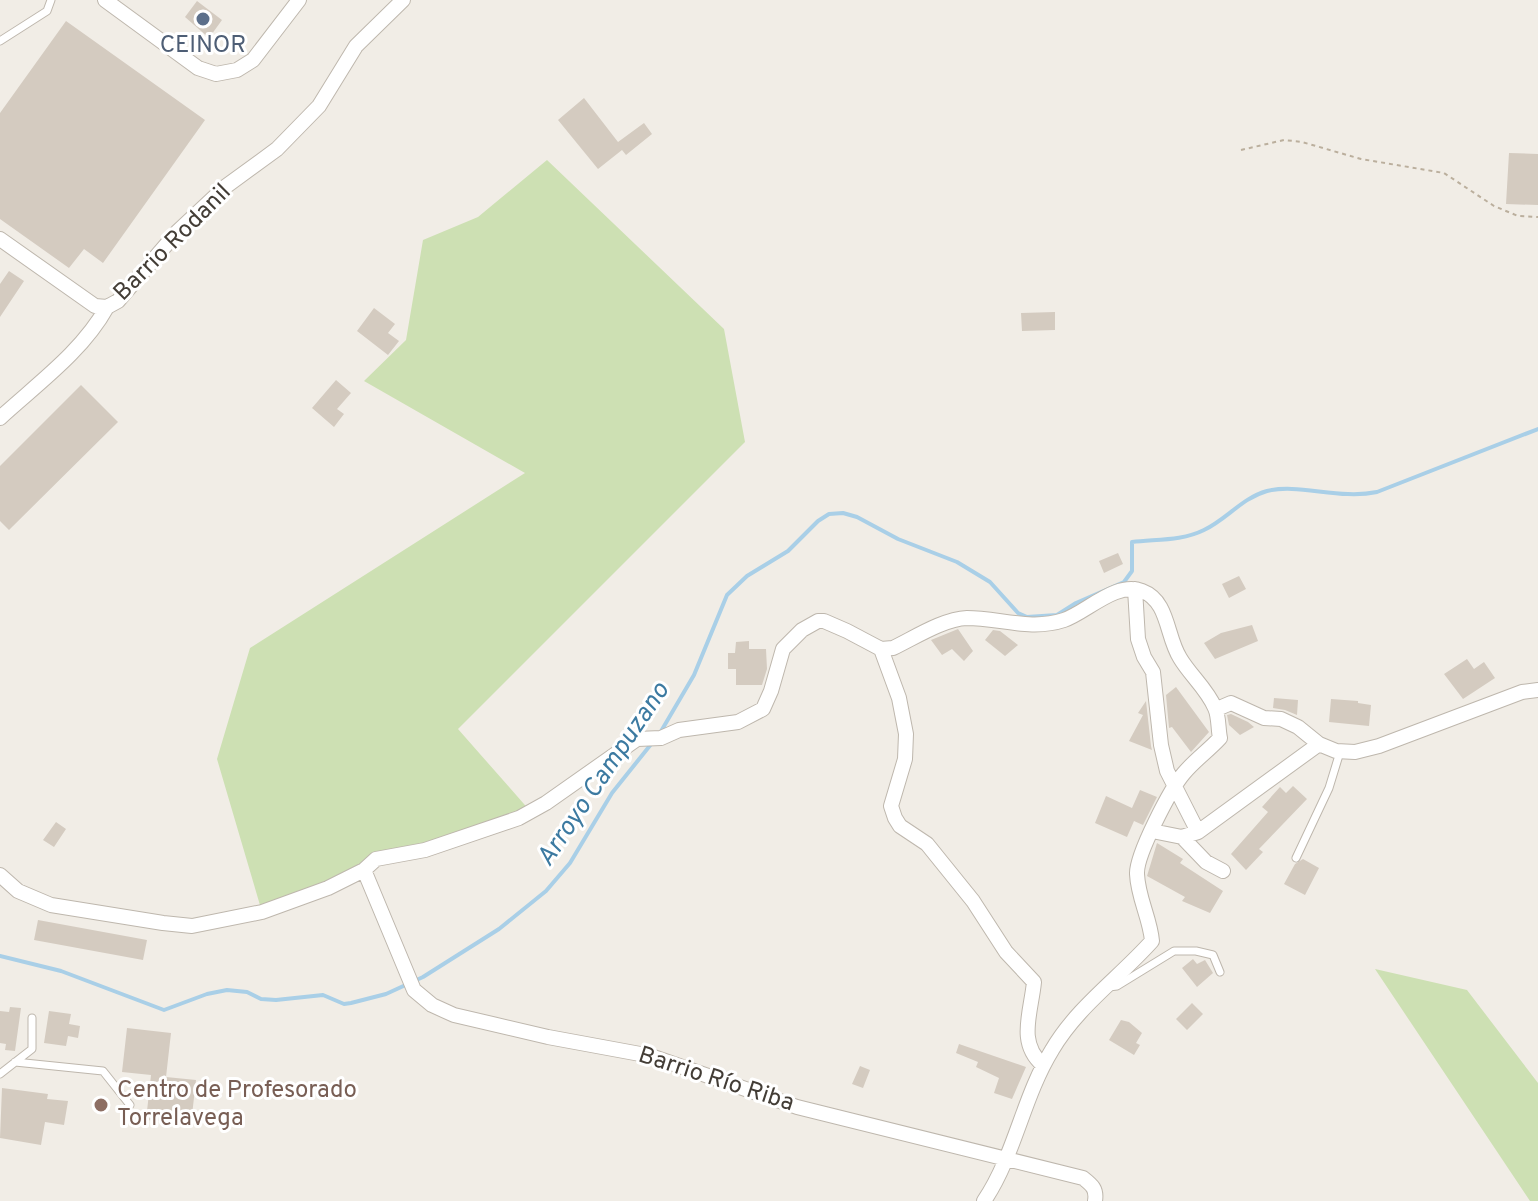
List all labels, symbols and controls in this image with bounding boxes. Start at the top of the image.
marker: CEINOR [194,10,212,28]
place label: CEINOR [160,31,246,61]
street label: Barrio Rodanil [108,178,238,308]
water label: Arroyo Campuzano [530,676,678,873]
street label: Barrio Río Riba [634,1041,798,1119]
place label: Centro de Profesorado Torrelavega [117,1076,357,1134]
marker: Centro de Profesorado Torrelavega [92,1096,110,1114]

